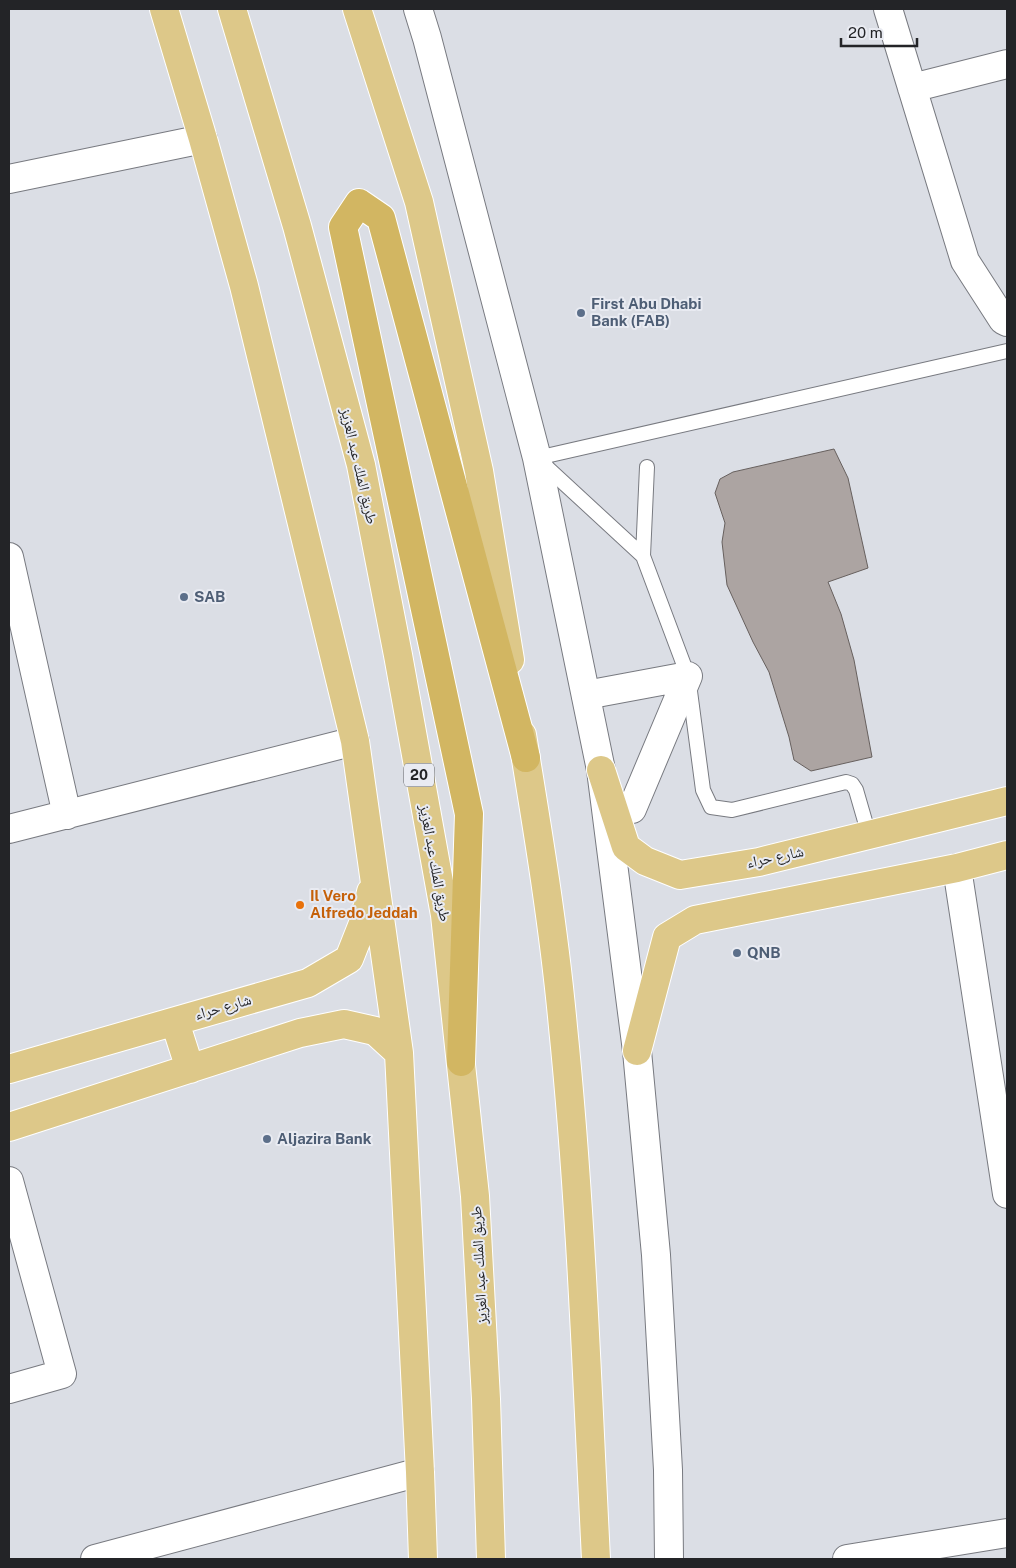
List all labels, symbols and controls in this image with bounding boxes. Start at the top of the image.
scale bar [841,15,917,47]
text: 20 m [848,24,883,41]
place label: First Abu Dhabi Bank (FAB) [591,295,701,329]
marker: First Abu Dhabi Bank (FAB) [575,307,587,319]
street label: طريق الملك عبد العزيز [336,405,381,526]
place label: SAB [194,588,225,605]
marker: SAB [178,591,190,603]
road number: 20 [404,764,434,786]
street label: طريق الملك عبد العزيز [415,802,454,923]
street label: شارع حراء [745,842,806,873]
place label: Il Vero Alfredo Jeddah [310,887,418,921]
marker: Il Vero Alfredo Jeddah [294,899,306,911]
place label: QNB [747,944,781,961]
marker: QNB [731,947,743,959]
street label: شارع حراء [193,990,254,1025]
place label: Aljazira Bank [277,1130,372,1147]
marker: Aljazira Bank [261,1133,273,1145]
street label: طريق الملك عبد العزيز [467,1205,492,1326]

